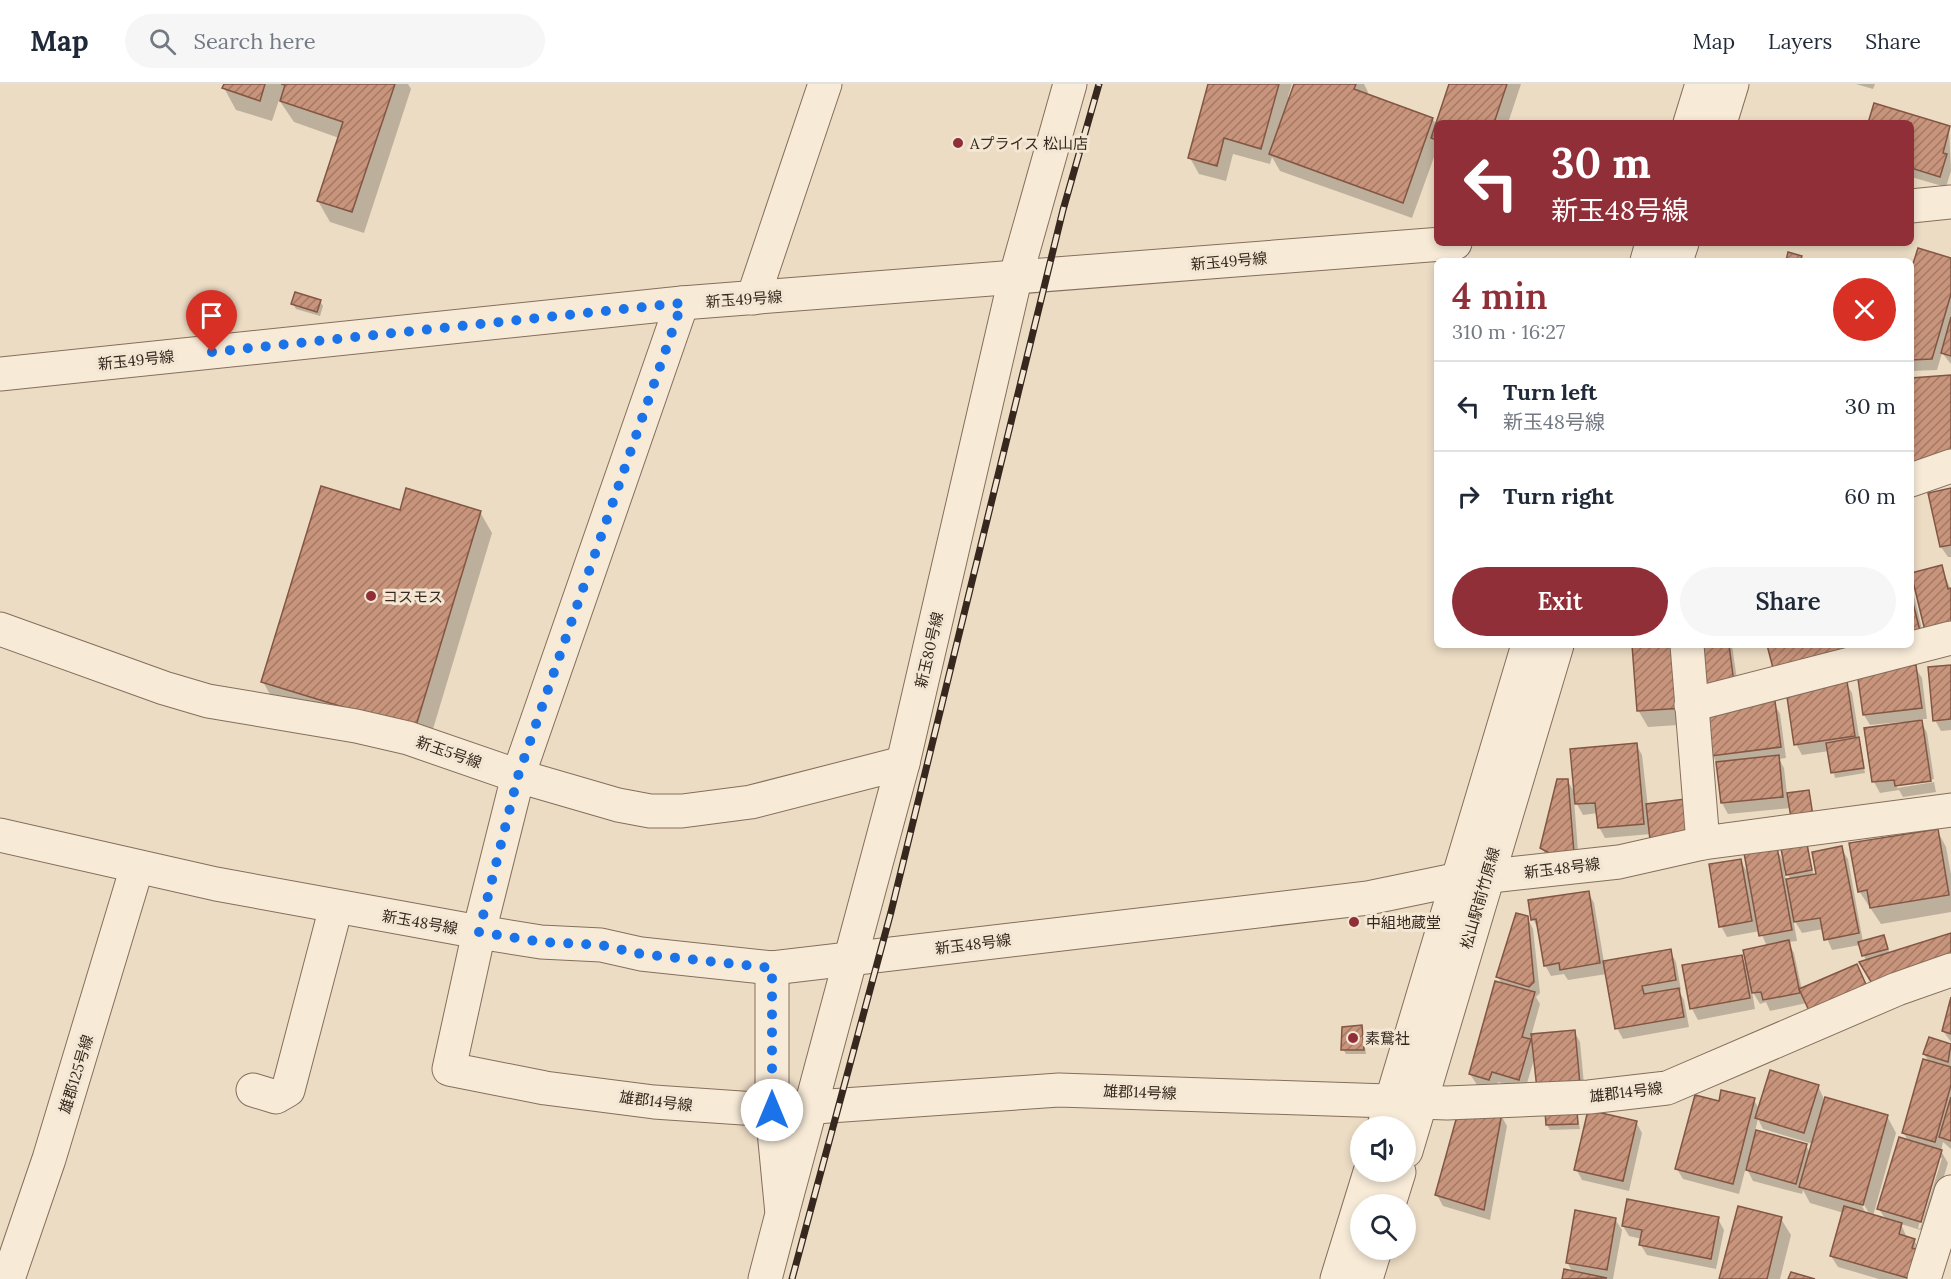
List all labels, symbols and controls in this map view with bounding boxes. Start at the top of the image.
search box [125,14,545,68]
text: Map [30,23,89,59]
icon: search [146,25,179,58]
text: Search here [194,27,316,55]
text: Map [1692,28,1735,55]
text: Layers [1768,28,1832,55]
text: Share [1865,28,1921,55]
place label: Aプライス 松山店 [969,134,1088,153]
marker: Aプライス 松山店 [951,136,965,150]
text: 30 m [1551,136,1651,190]
icon: left [1452,144,1530,222]
text: 新玉48号線 [1551,193,1689,227]
street label: 新玉49号線 [1190,248,1268,274]
text: 4 min [1452,273,1548,319]
button: close [1833,278,1896,341]
street label: 新玉49号線 [705,287,783,311]
pin [186,290,237,352]
icon: arrive [195,299,228,332]
text: 310 m · 16:27 [1452,319,1565,344]
street label: 新玉49号線 [97,347,175,373]
text: Turn left [1503,378,1597,406]
icon: left [1452,390,1485,423]
text: 30 m [1845,392,1896,420]
text: 新玉48号線 [1503,409,1605,434]
icon: right [1452,480,1485,513]
text: Turn right [1503,482,1614,510]
text: 60 m [1844,482,1896,510]
button: Exit [1452,567,1668,636]
button: Share [1680,567,1896,636]
place label: コスモス [383,587,443,606]
marker: コスモス [364,589,378,603]
street label: 新玉80号線 [911,610,947,690]
street label: 新玉5号線 [414,732,484,772]
street label: 松山駅前竹原線 [1456,845,1504,951]
street label: 新玉48号線 [1523,854,1601,882]
street label: 新玉48号線 [381,906,459,938]
place label: 中組地蔵堂 [1366,913,1441,932]
marker: 中組地蔵堂 [1347,915,1361,929]
street label: 新玉48号線 [934,930,1012,958]
place label: 素鵞社 [1365,1029,1410,1048]
marker: 素鵞社 [1346,1031,1360,1045]
street label: 雄郡125号線 [55,1032,97,1116]
position arrow [740,1078,804,1142]
street label: 雄郡14号線 [1588,1078,1664,1106]
street label: 雄郡14号線 [1103,1081,1177,1103]
street label: 雄郡14号線 [618,1087,694,1115]
map controls [1350,1116,1416,1260]
button: sound [1350,1116,1416,1182]
button: search [1350,1194,1416,1260]

